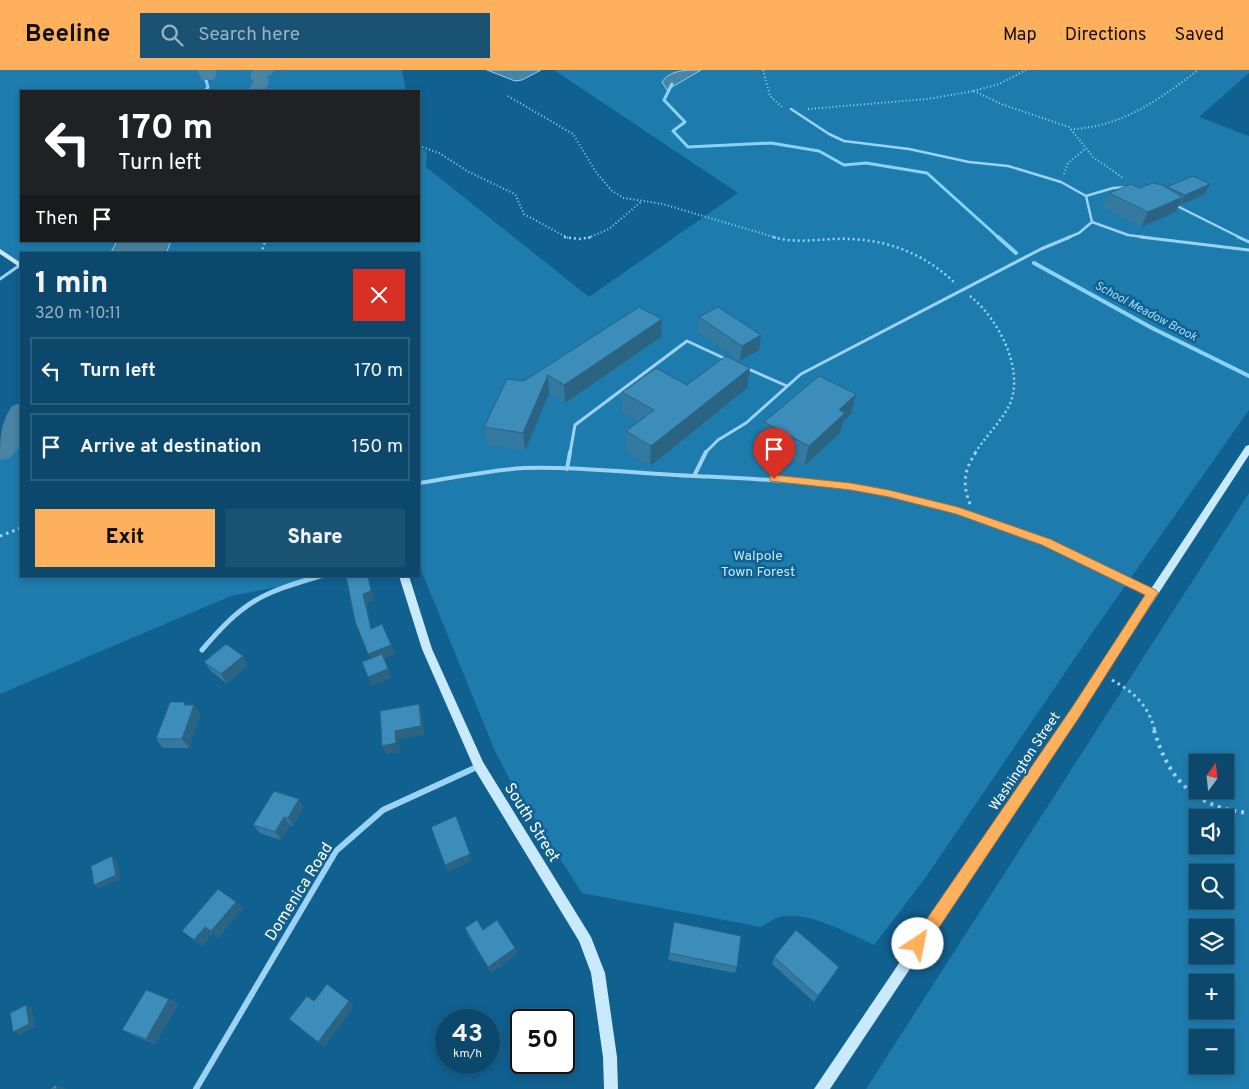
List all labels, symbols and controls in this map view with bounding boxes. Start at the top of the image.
search box [140,13,490,58]
text: Beeline [25,20,110,50]
icon: search [158,21,186,49]
text: Search here [198,23,300,47]
text: Map [1003,24,1037,47]
text: Directions [1065,24,1147,47]
text: Saved [1175,24,1224,47]
text: 170 m [118,107,213,151]
icon: left [35,110,100,175]
text: Turn left [118,150,201,177]
icon: arrive [88,205,116,233]
text: Then [35,207,78,231]
text: 1 min [35,266,108,303]
button: close [353,269,405,321]
water label: School Meadow Brook [1092,278,1200,346]
text: 320 m · 10:11 [35,304,121,324]
icon: left [37,357,65,385]
text: Turn left [80,359,156,383]
text: 170 m [354,359,403,383]
pin [753,428,795,479]
icon: arrive [37,433,65,461]
text: Arrive at destination [80,435,261,459]
text: 150 m [351,435,403,459]
icon: arrive [760,435,788,463]
button: Exit [35,509,215,567]
button: Share [225,509,405,567]
park label: Walpole Town Forest [721,548,795,581]
street label: Washington Street [986,709,1065,814]
north arrow [1189,754,1234,799]
map controls [1189,754,1234,1074]
street label: South Street [499,780,564,866]
button: sound [1189,809,1234,854]
street label: Domenica Road [261,839,338,945]
button: search [1189,864,1234,909]
position arrow [891,917,943,969]
button: layers [1189,919,1234,964]
button: + [1189,974,1234,1019]
speed limit sign: 50 [510,1009,575,1074]
text: 43 [452,1019,483,1051]
button: − [1189,1029,1234,1074]
text: km/h [453,1046,482,1062]

